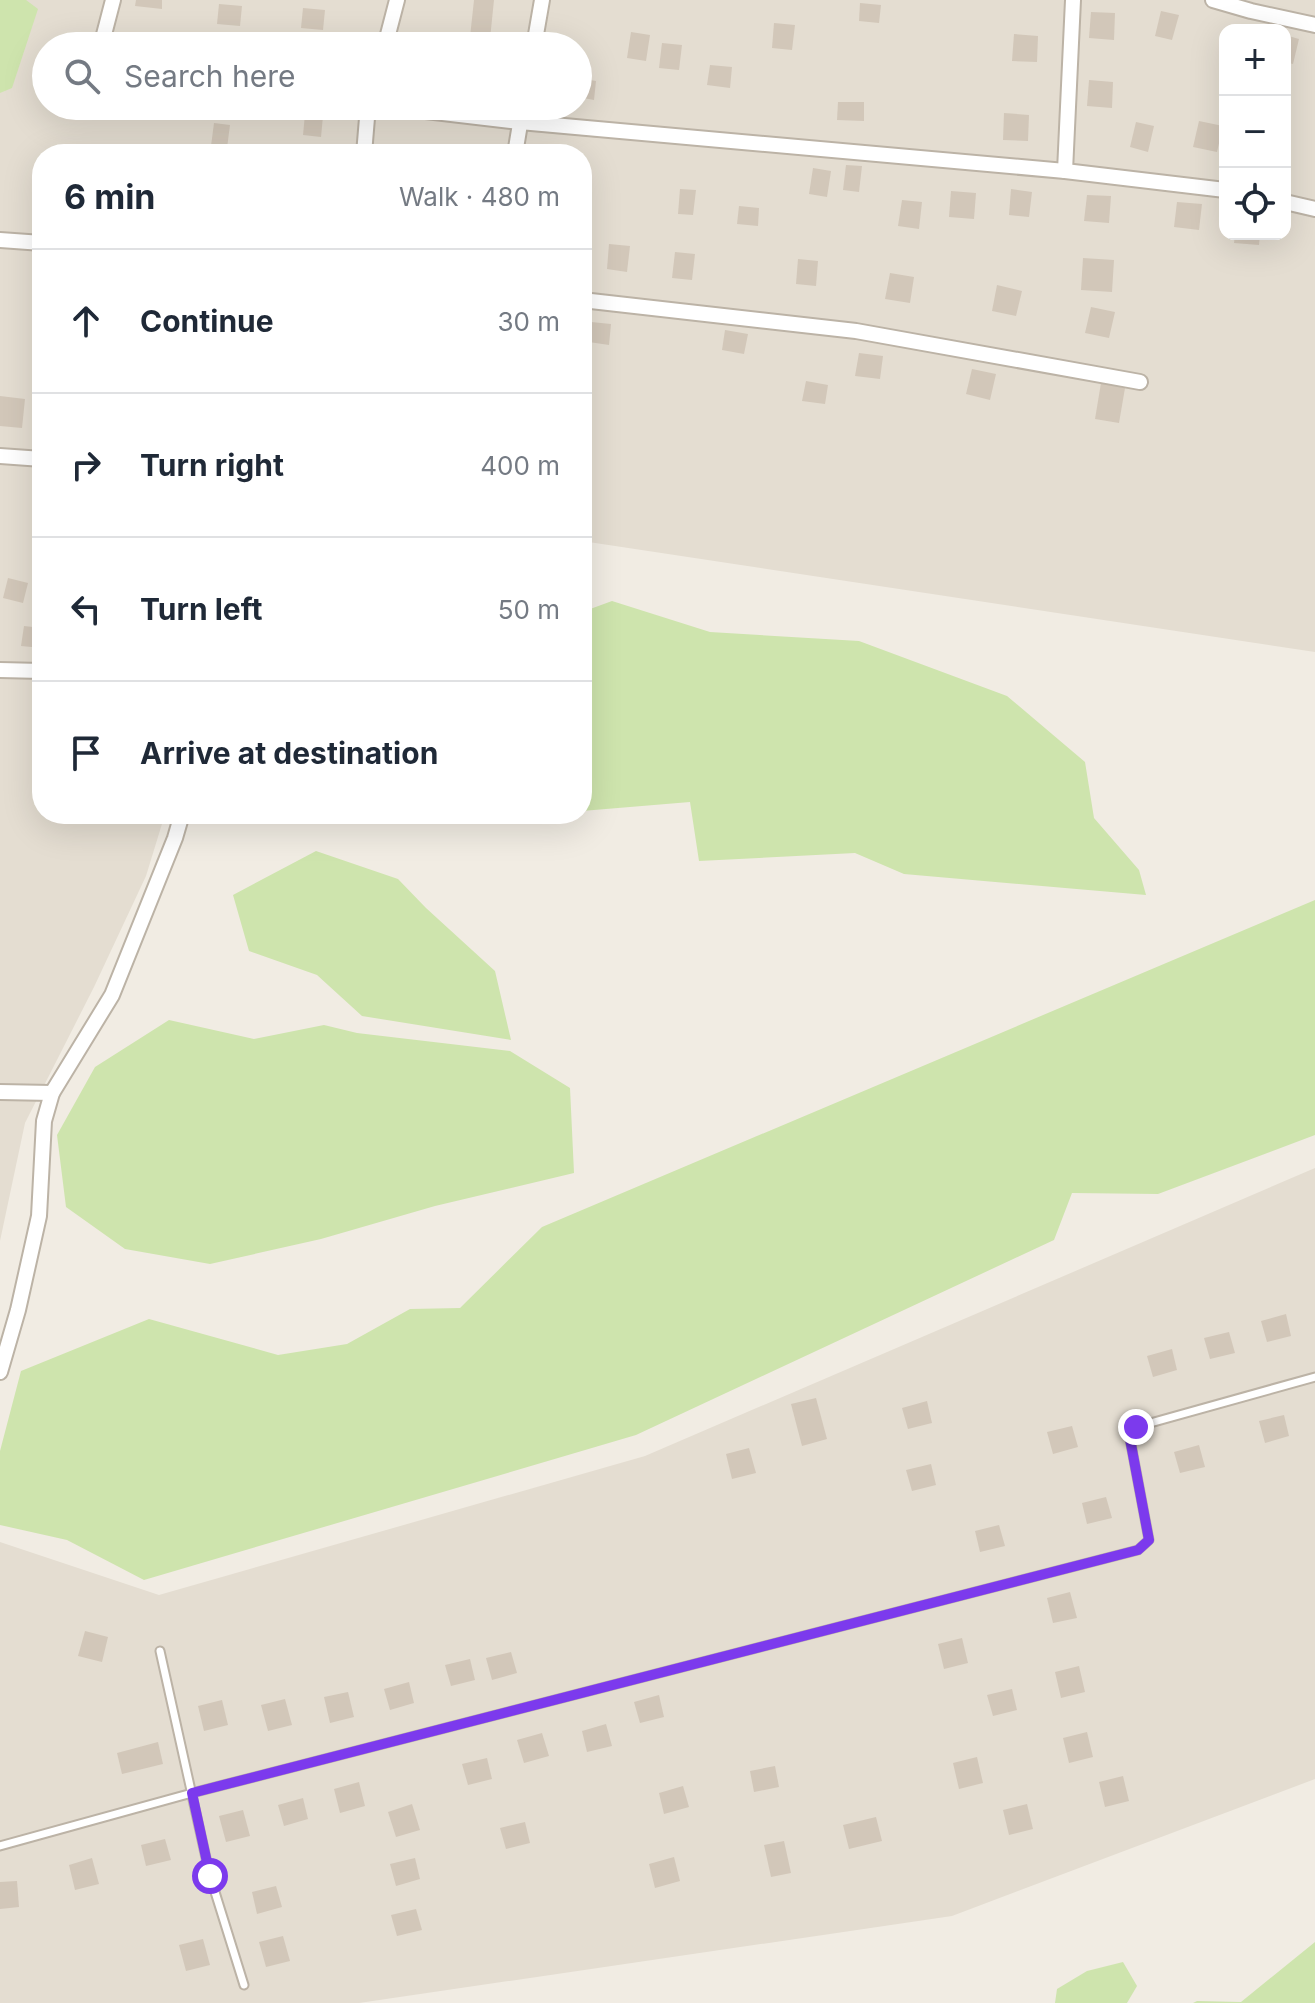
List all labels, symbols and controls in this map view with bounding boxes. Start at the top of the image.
map controls [1219,24,1291,240]
button: + [1219,24,1291,96]
search box [32,32,592,120]
icon: search [60,54,104,98]
text: Search here [124,58,296,94]
button: − [1219,96,1291,168]
button: locate [1219,168,1291,240]
text: 6 min [64,176,156,217]
text: Walk · 480 m [399,181,560,212]
icon: ahead [64,299,108,343]
text: Continue [140,303,274,339]
text: 30 m [497,306,560,337]
icon: right [64,443,108,487]
text: Turn right [140,447,284,483]
text: 400 m [480,450,560,481]
icon: left [64,587,108,631]
text: Turn left [140,591,262,627]
text: 50 m [498,594,560,625]
icon: arrive [64,731,108,775]
text: Arrive at destination [140,735,438,771]
route end [1118,1409,1154,1445]
route start [192,1858,228,1894]

